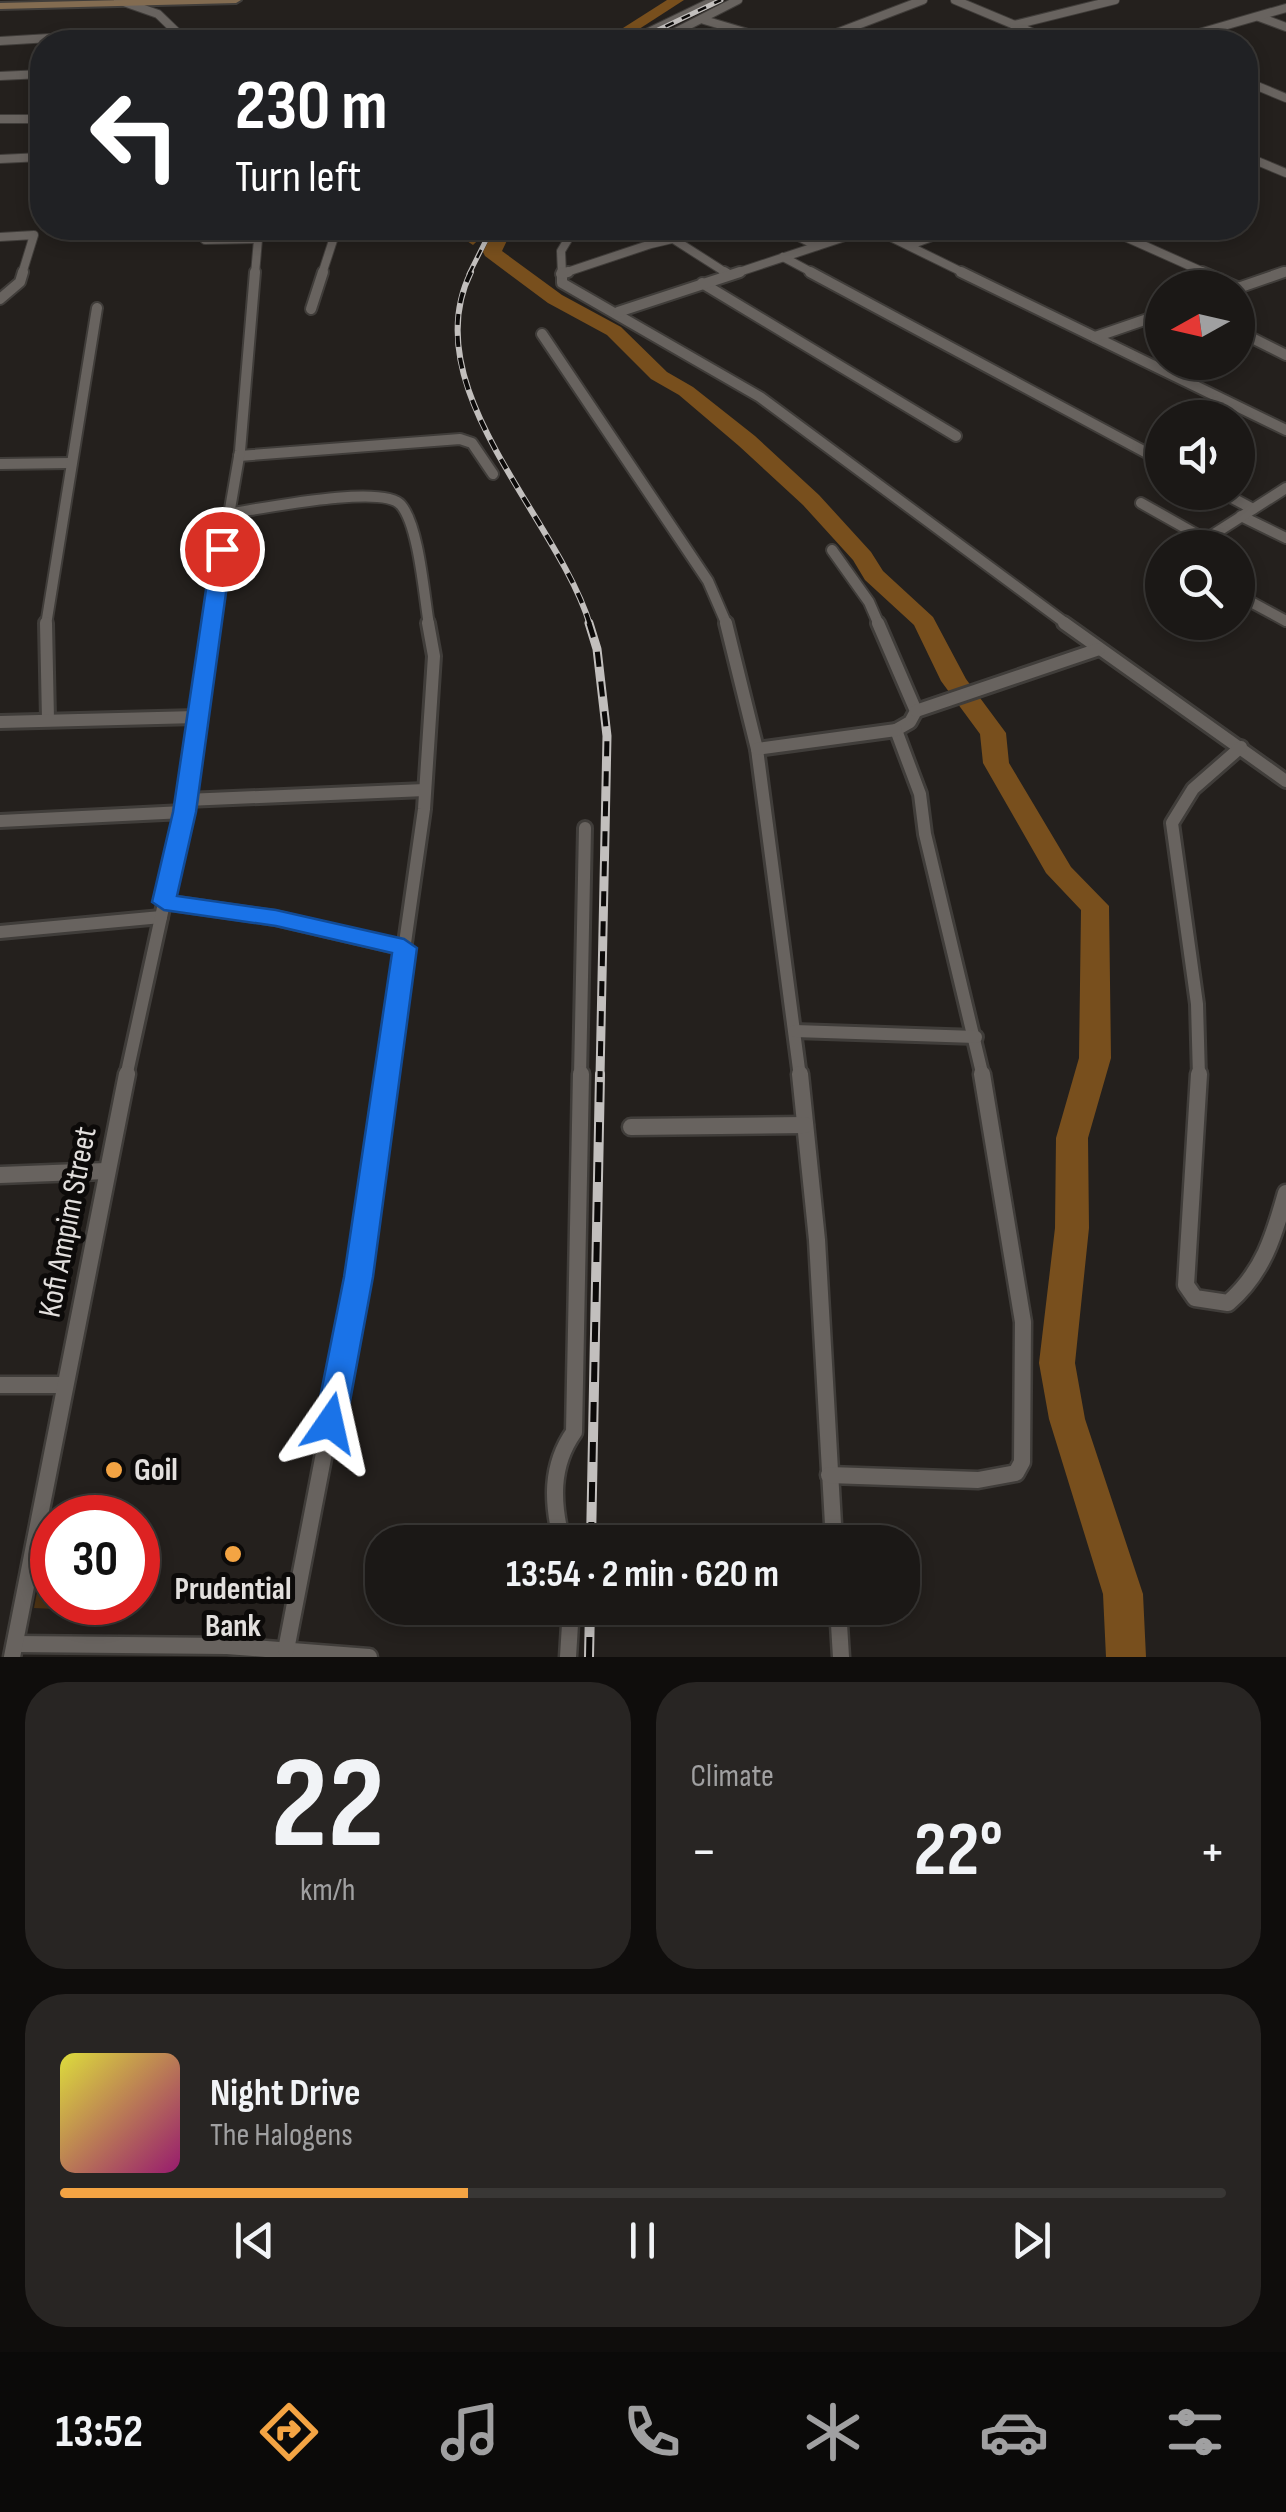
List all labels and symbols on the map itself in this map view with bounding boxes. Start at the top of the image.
north arrow [1145,270,1255,380]
pin [180,507,265,592]
street label: Kofi Ampim Street [30,1123,106,1321]
position arrow [278,1371,382,1475]
place label: Goil [134,1451,178,1490]
marker: Goil [103,1459,125,1481]
speed limit sign: 30 [30,1495,160,1625]
marker: Prudential Bank [222,1543,244,1565]
place label: Prudential Bank [175,1570,291,1646]

